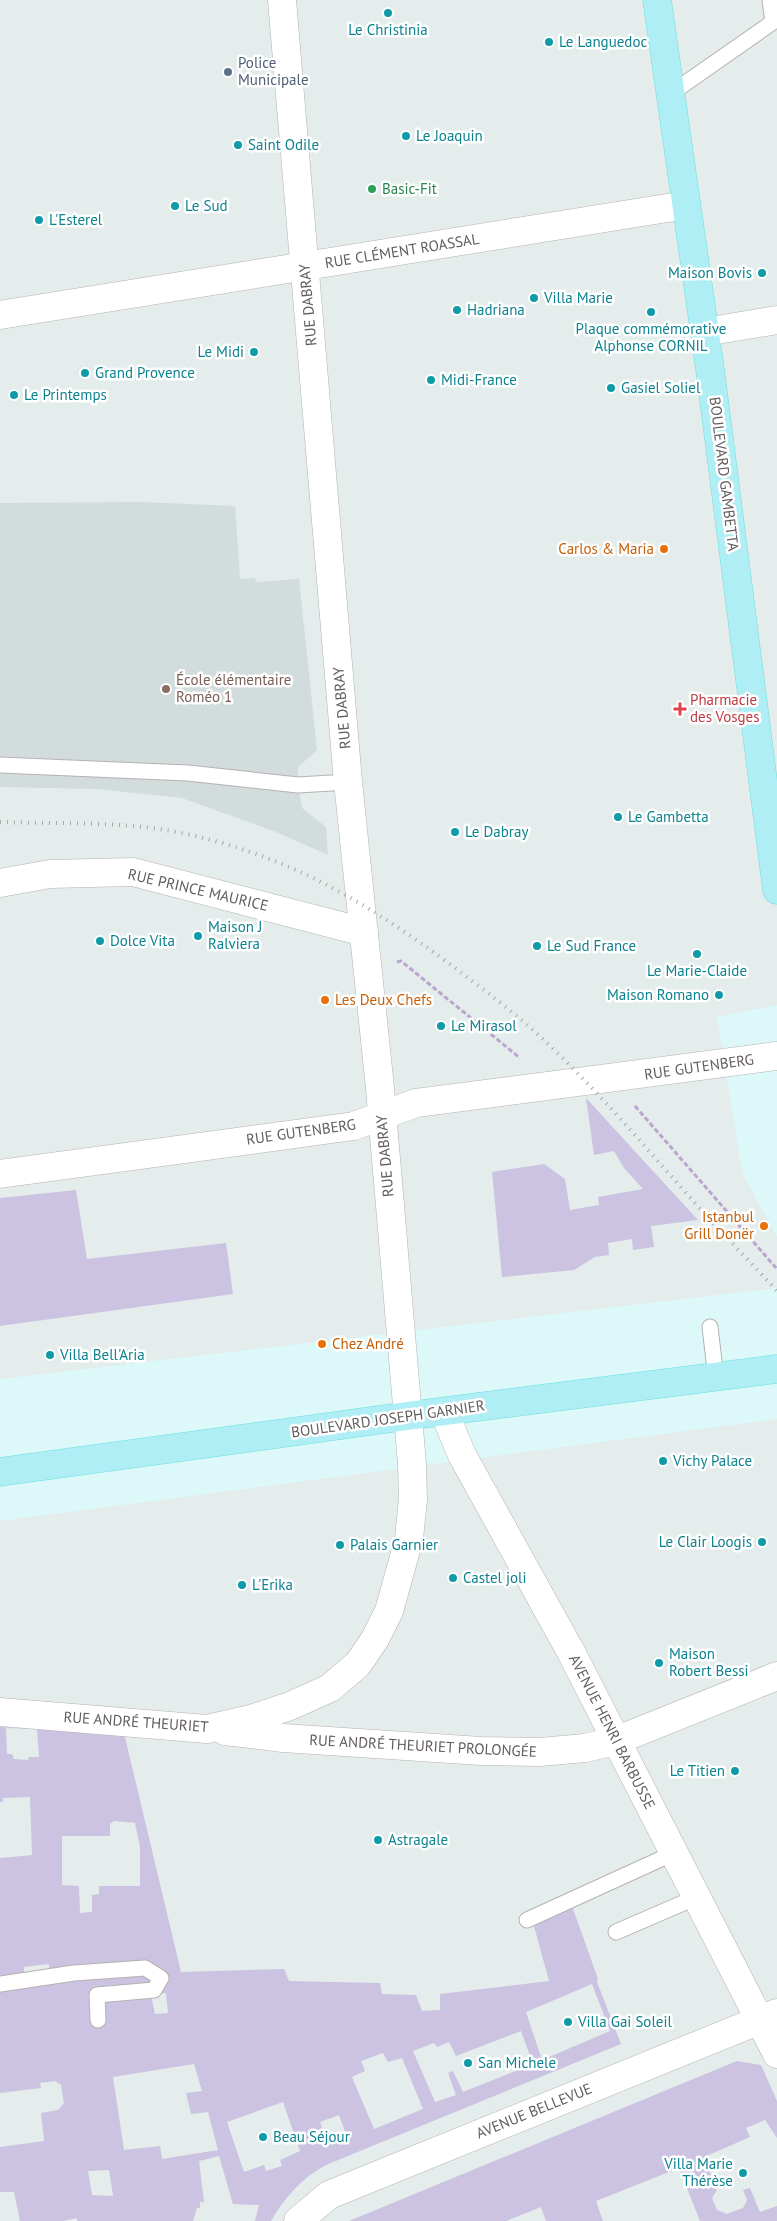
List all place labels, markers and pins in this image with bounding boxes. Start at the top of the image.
marker: Le Christinia [382,7,394,19]
place label: Le Christinia [348,20,428,39]
place label: Le Languedoc [559,32,647,51]
marker: Le Languedoc [543,36,555,48]
place label: Police Municipale [238,53,309,89]
marker: Police Municipale [222,66,234,78]
place label: Le Joaquin [416,126,483,145]
marker: Le Joaquin [400,130,412,142]
place label: Saint Odile [248,135,319,154]
marker: Saint Odile [232,139,244,151]
place label: Basic-Fit [382,179,437,198]
marker: Basic-Fit [366,183,378,195]
place label: Le Sud [185,196,228,215]
marker: Le Sud [169,200,181,212]
place label: L'Esterel [49,210,103,229]
marker: L'Esterel [33,214,45,226]
place label: Maison Bovis [668,263,752,282]
marker: Maison Bovis [756,267,768,279]
place label: Villa Marie [543,288,613,307]
marker: Villa Marie [528,292,540,304]
place label: Hadriana [467,300,525,319]
marker: Hadriana [451,304,463,316]
marker: Plaque commémorative Alphonse CORNIL [645,306,657,318]
place label: Plaque commémorative Alphonse CORNIL [576,319,726,355]
place label: Le Midi [198,342,244,361]
marker: Le Midi [248,346,260,358]
place label: Grand Provence [95,363,195,382]
marker: Grand Provence [79,367,91,379]
place label: Midi-France [441,370,517,389]
marker: Midi-France [425,374,437,386]
place label: Gasiel Soliel [621,378,701,397]
marker: Gasiel Soliel [605,382,617,394]
place label: Le Printemps [24,385,107,404]
marker: Le Printemps [8,389,20,401]
place label: Carlos & Maria [558,539,654,558]
marker: Carlos & Maria [658,543,670,555]
place label: École élémentaire Roméo 1 [176,670,291,706]
marker: École élémentaire Roméo 1 [160,683,172,695]
place label: Pharmacie des Vosges [690,690,760,726]
marker: Pharmacie des Vosges [674,703,686,715]
place label: Le Gambetta [628,807,709,826]
marker: Le Gambetta [612,811,624,823]
place label: Le Dabray [465,822,528,841]
marker: Le Dabray [449,826,461,838]
place label: Maison J Ralviera [208,917,262,953]
marker: Maison J Ralviera [192,930,204,942]
place label: Dolce Vita [110,931,175,950]
marker: Dolce Vita [94,935,106,947]
place label: Le Sud France [547,936,636,955]
marker: Le Sud France [531,940,543,952]
marker: Le Marie-Claide [691,948,703,960]
place label: Le Marie-Claide [647,961,747,980]
place label: Maison Romano [607,985,709,1004]
marker: Maison Romano [713,989,725,1001]
place label: Les Deux Chefs [335,990,432,1009]
marker: Les Deux Chefs [319,994,331,1006]
place label: Le Mirasol [451,1016,517,1035]
marker: Le Mirasol [435,1020,447,1032]
place label: Istanbul Grill Donër [684,1207,755,1243]
marker: Istanbul Grill Donër [758,1220,770,1232]
place label: Chez André [332,1334,404,1353]
marker: Chez André [316,1338,328,1350]
place label: Villa Bell'Aria [59,1345,145,1364]
marker: Villa Bell'Aria [44,1349,56,1361]
place label: Vichy Palace [672,1451,752,1470]
marker: Vichy Palace [657,1455,669,1467]
place label: Le Clair Loogis [659,1532,752,1551]
place label: Palais Garnier [350,1535,438,1554]
marker: Le Clair Loogis [756,1536,768,1548]
marker: Palais Garnier [334,1539,346,1551]
place label: Castel joli [463,1568,526,1587]
marker: Castel joli [447,1572,459,1584]
place label: L'Erika [252,1575,293,1594]
marker: L'Erika [236,1579,248,1591]
place label: Maison Robert Bessi [669,1644,749,1680]
marker: Maison Robert Bessi [653,1657,665,1669]
place label: Le Titien [670,1761,725,1780]
marker: Le Titien [729,1765,741,1777]
place label: Astragale [388,1830,448,1849]
marker: Astragale [372,1834,384,1846]
place label: Villa Gai Soleil [577,2012,672,2031]
marker: Villa Gai Soleil [562,2016,574,2028]
place label: San Michele [478,2053,556,2072]
marker: San Michele [462,2057,474,2069]
place label: Beau Séjour [273,2127,350,2146]
marker: Beau Séjour [257,2131,269,2143]
place label: Villa Marie Thérèse [663,2154,733,2190]
marker: Villa Marie Thérèse [737,2167,749,2179]

